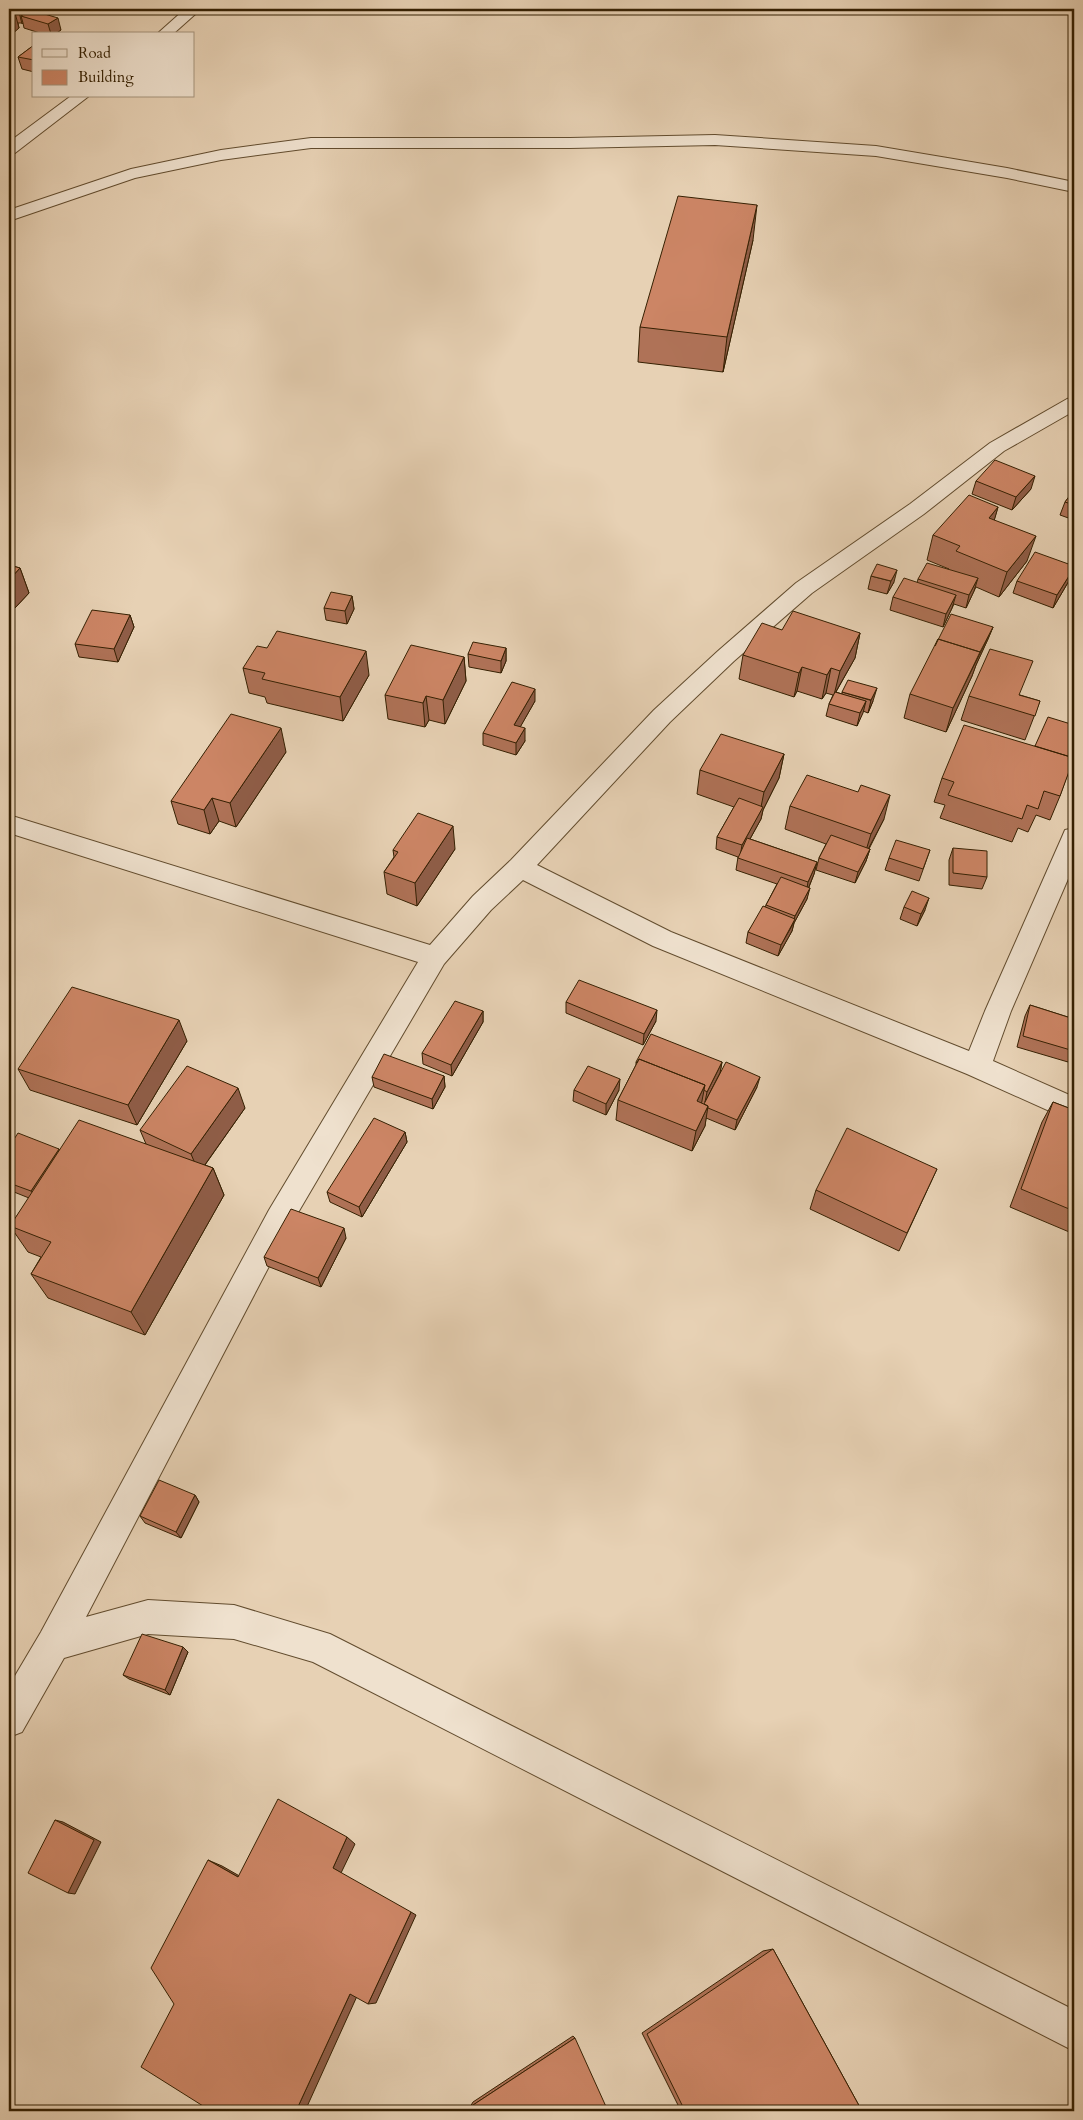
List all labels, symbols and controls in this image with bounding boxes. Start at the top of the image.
legend [32,32,195,98]
text: Road [78,43,111,63]
text: Building [78,67,134,87]

